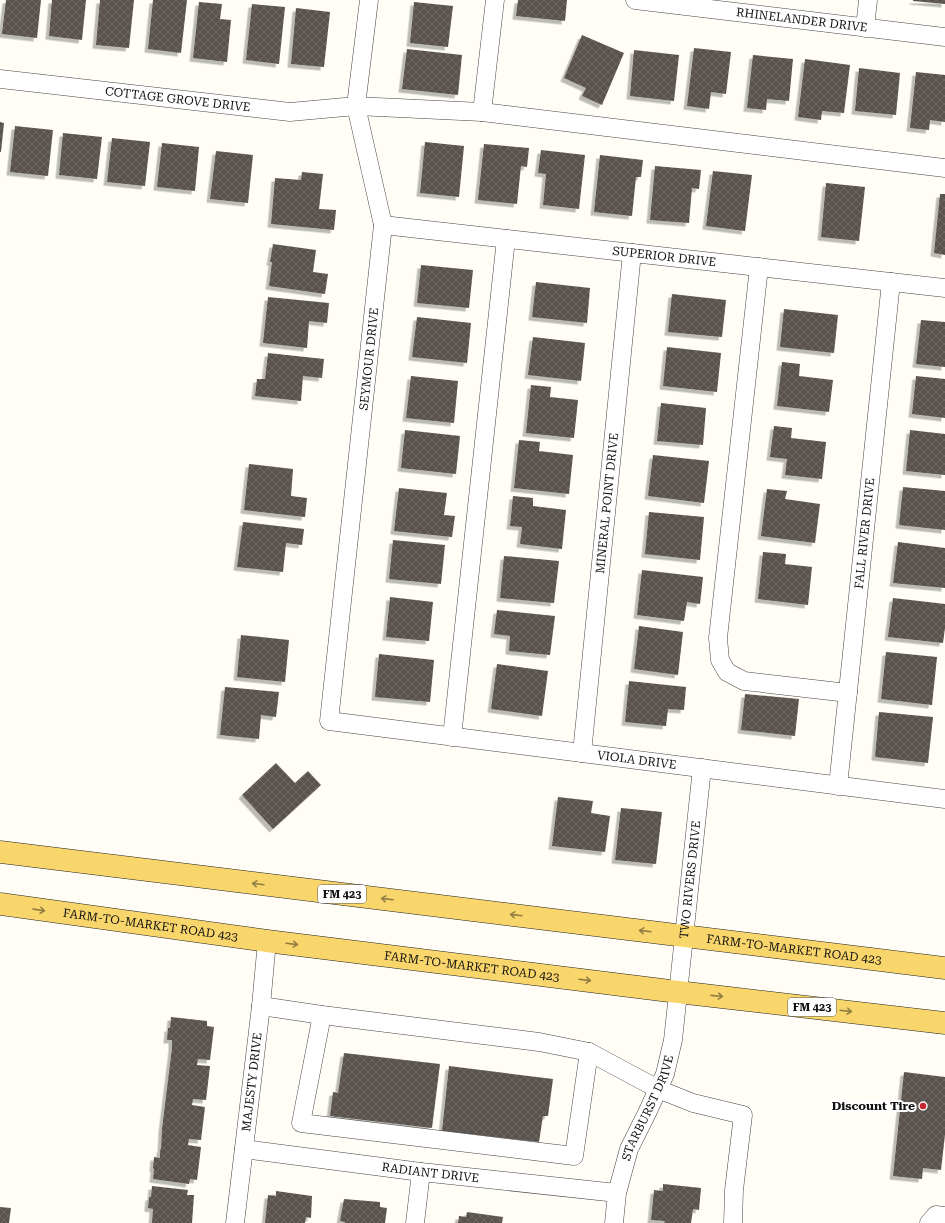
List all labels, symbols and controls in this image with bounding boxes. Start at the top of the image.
street label: RHINELANDER DRIVE [735,5,868,35]
street label: COTTAGE GROVE DRIVE [104,84,251,114]
street label: SUPERIOR DRIVE [612,244,717,269]
street label: SEYMOUR DRIVE [357,307,381,411]
street label: MINERAL POINT DRIVE [593,432,621,574]
street label: FALL RIVER DRIVE [852,477,877,590]
street label: VIOLA DRIVE [596,748,677,772]
street label: TWO RIVERS DRIVE [677,820,703,940]
one-way arrow [252,880,265,887]
road number: FM 423 [318,885,366,903]
one-way arrow [381,895,394,903]
one-way arrow [32,906,45,914]
street label: FARM-TO-MARKET ROAD 423 [62,906,239,944]
one-way arrow [510,911,523,919]
one-way arrow [639,927,652,935]
street label: FARM-TO-MARKET ROAD 423 [706,932,883,967]
one-way arrow [285,940,298,948]
street label: FARM-TO-MARKET ROAD 423 [383,949,561,984]
one-way arrow [579,976,592,984]
one-way arrow [710,992,723,1000]
road number: FM 423 [788,998,836,1016]
one-way arrow [839,1007,852,1015]
street label: MAJESTY DRIVE [239,1032,265,1132]
street label: STARBURST DRIVE [619,1054,676,1162]
place label: Discount Tire [832,1099,915,1113]
marker: Discount Tire [918,1101,928,1111]
street label: RADIANT DRIVE [381,1160,480,1185]

